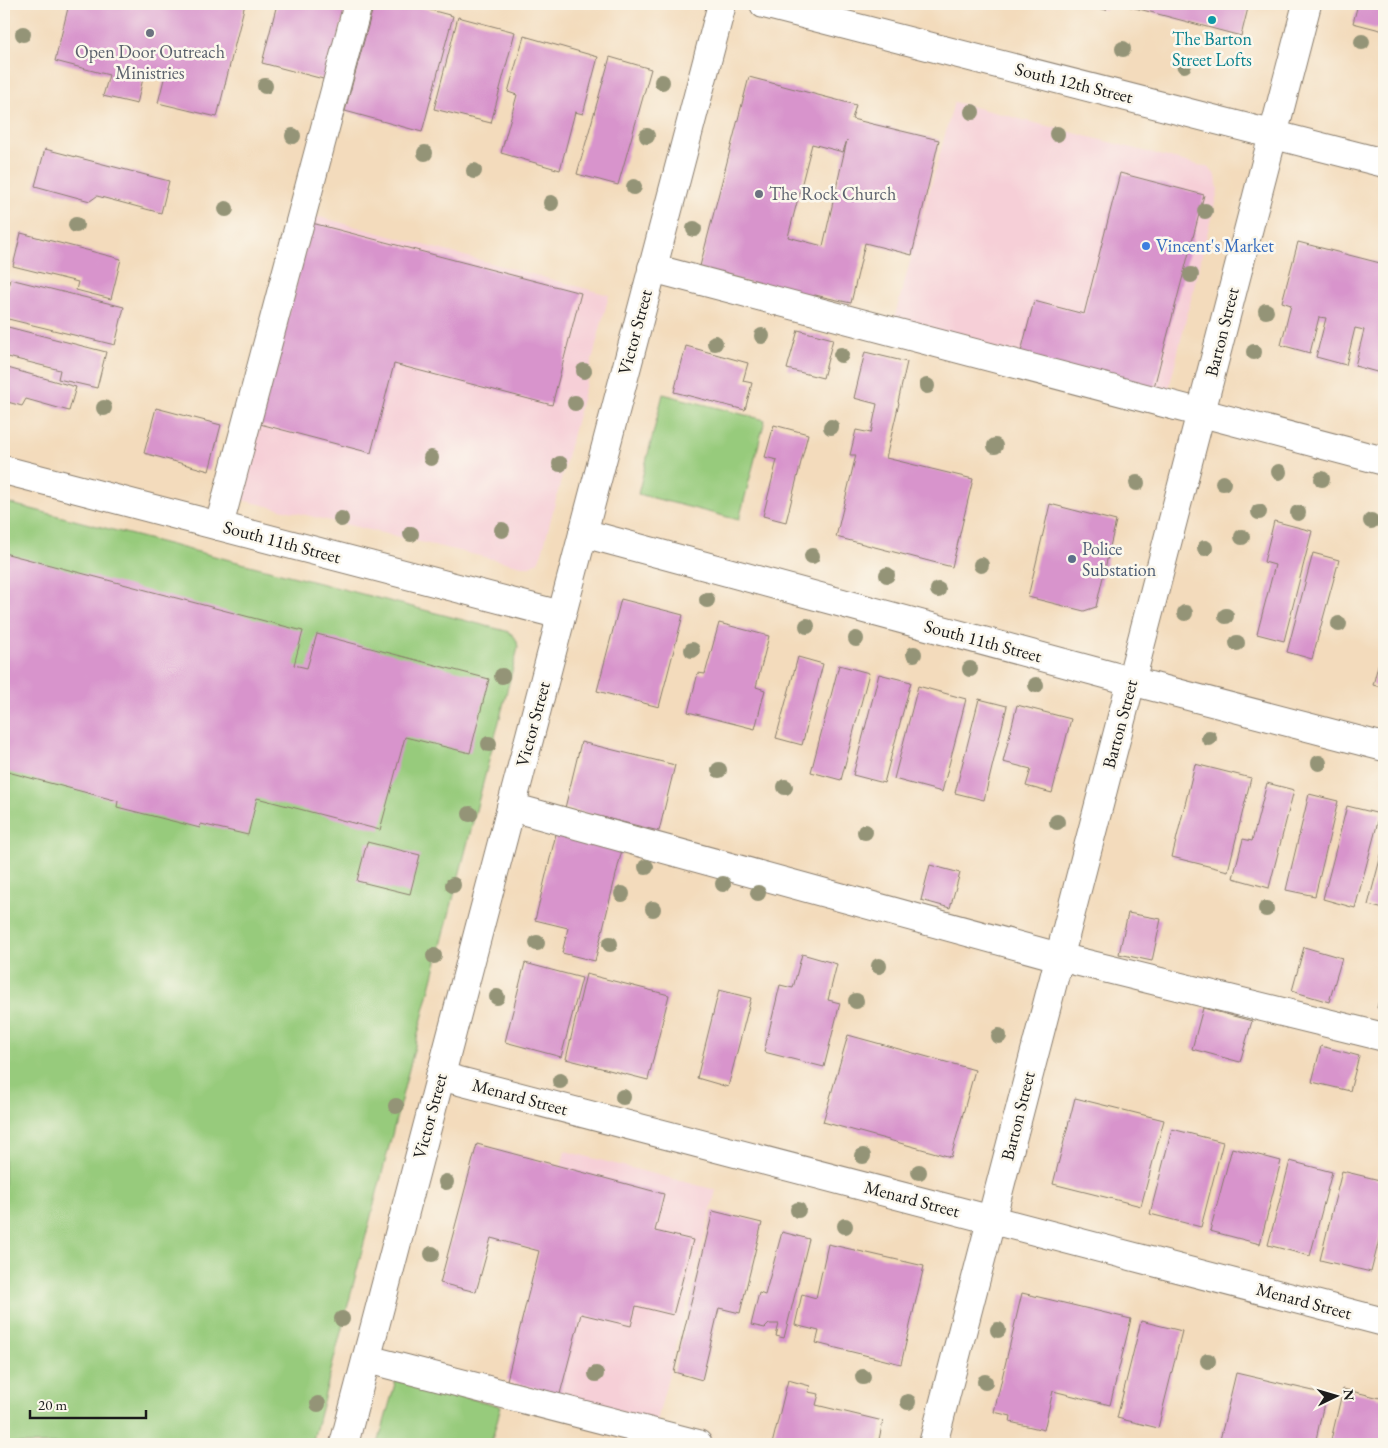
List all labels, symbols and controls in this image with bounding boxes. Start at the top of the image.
marker: The Barton Street Lofts [1206,14,1218,26]
marker: Open Door Outreach Ministries [144,27,156,39]
place label: The Barton Street Lofts [1172,27,1252,71]
place label: Open Door Outreach Ministries [75,40,225,84]
street label: South 12th Street [1013,57,1136,108]
place label: The Rock Church [769,182,896,205]
marker: The Rock Church [753,188,765,200]
place label: Vincent's Market [1156,234,1274,257]
marker: Vincent's Market [1140,240,1152,252]
street label: Barton Street [1199,285,1244,379]
street label: Victor Street [612,286,657,377]
street label: South 11th Street [221,515,344,568]
place label: Police Substation [1082,537,1157,581]
marker: Police Substation [1066,553,1078,565]
street label: South 11th Street [922,614,1045,667]
street label: Barton Street [1097,677,1142,771]
street label: Victor Street [510,678,555,769]
street label: Barton Street [995,1069,1040,1163]
street label: Victor Street [407,1070,452,1161]
street label: Menard Street [470,1073,571,1120]
street label: Menard Street [862,1175,963,1222]
street label: Menard Street [1254,1277,1355,1324]
north arrow [1310,1370,1360,1420]
scale bar [30,1388,146,1420]
text: N [1339,1388,1358,1402]
text: 20 m [38,1395,67,1414]

